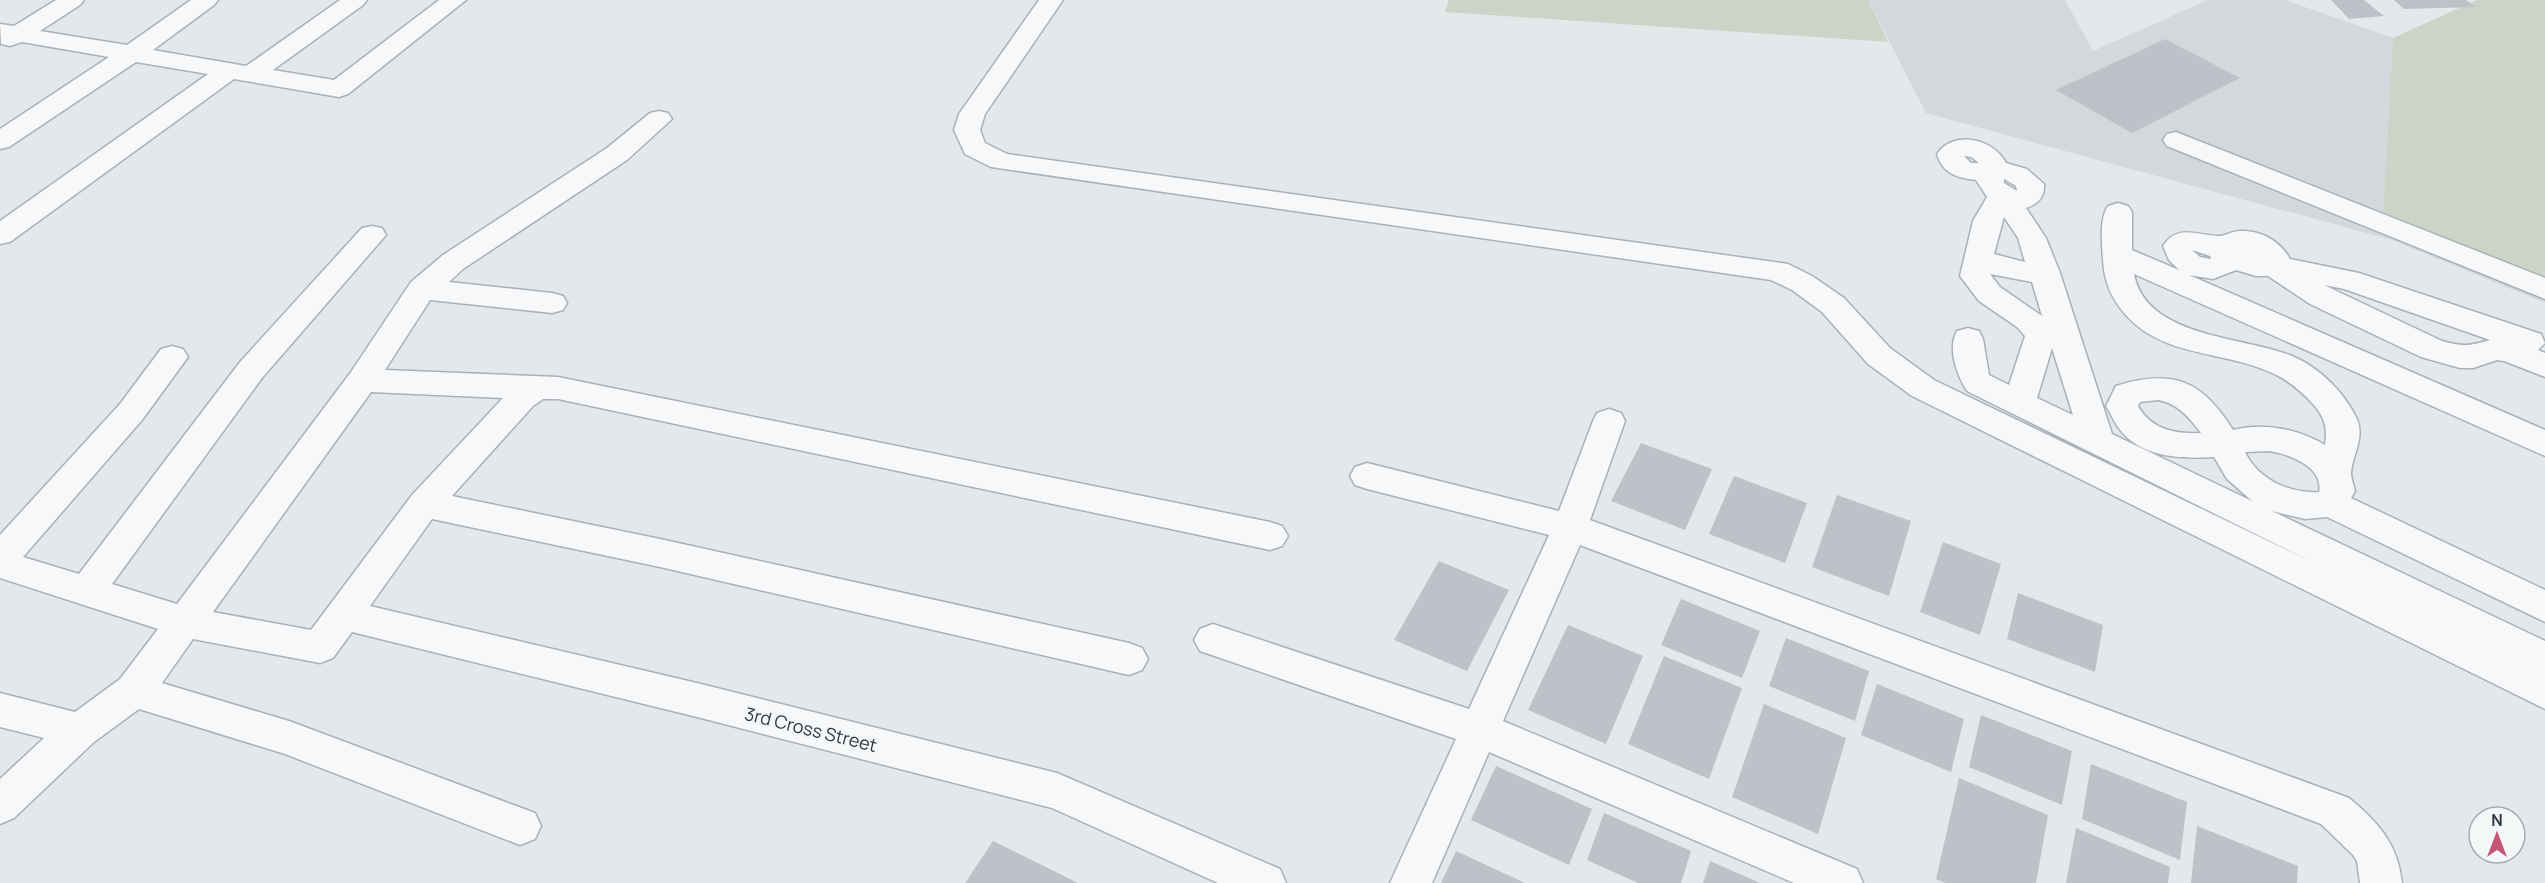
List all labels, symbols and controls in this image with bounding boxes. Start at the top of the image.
street label: 3rd Cross Street [742,701,880,757]
north arrow [2467,805,2527,865]
text: N [2491,809,2503,831]

